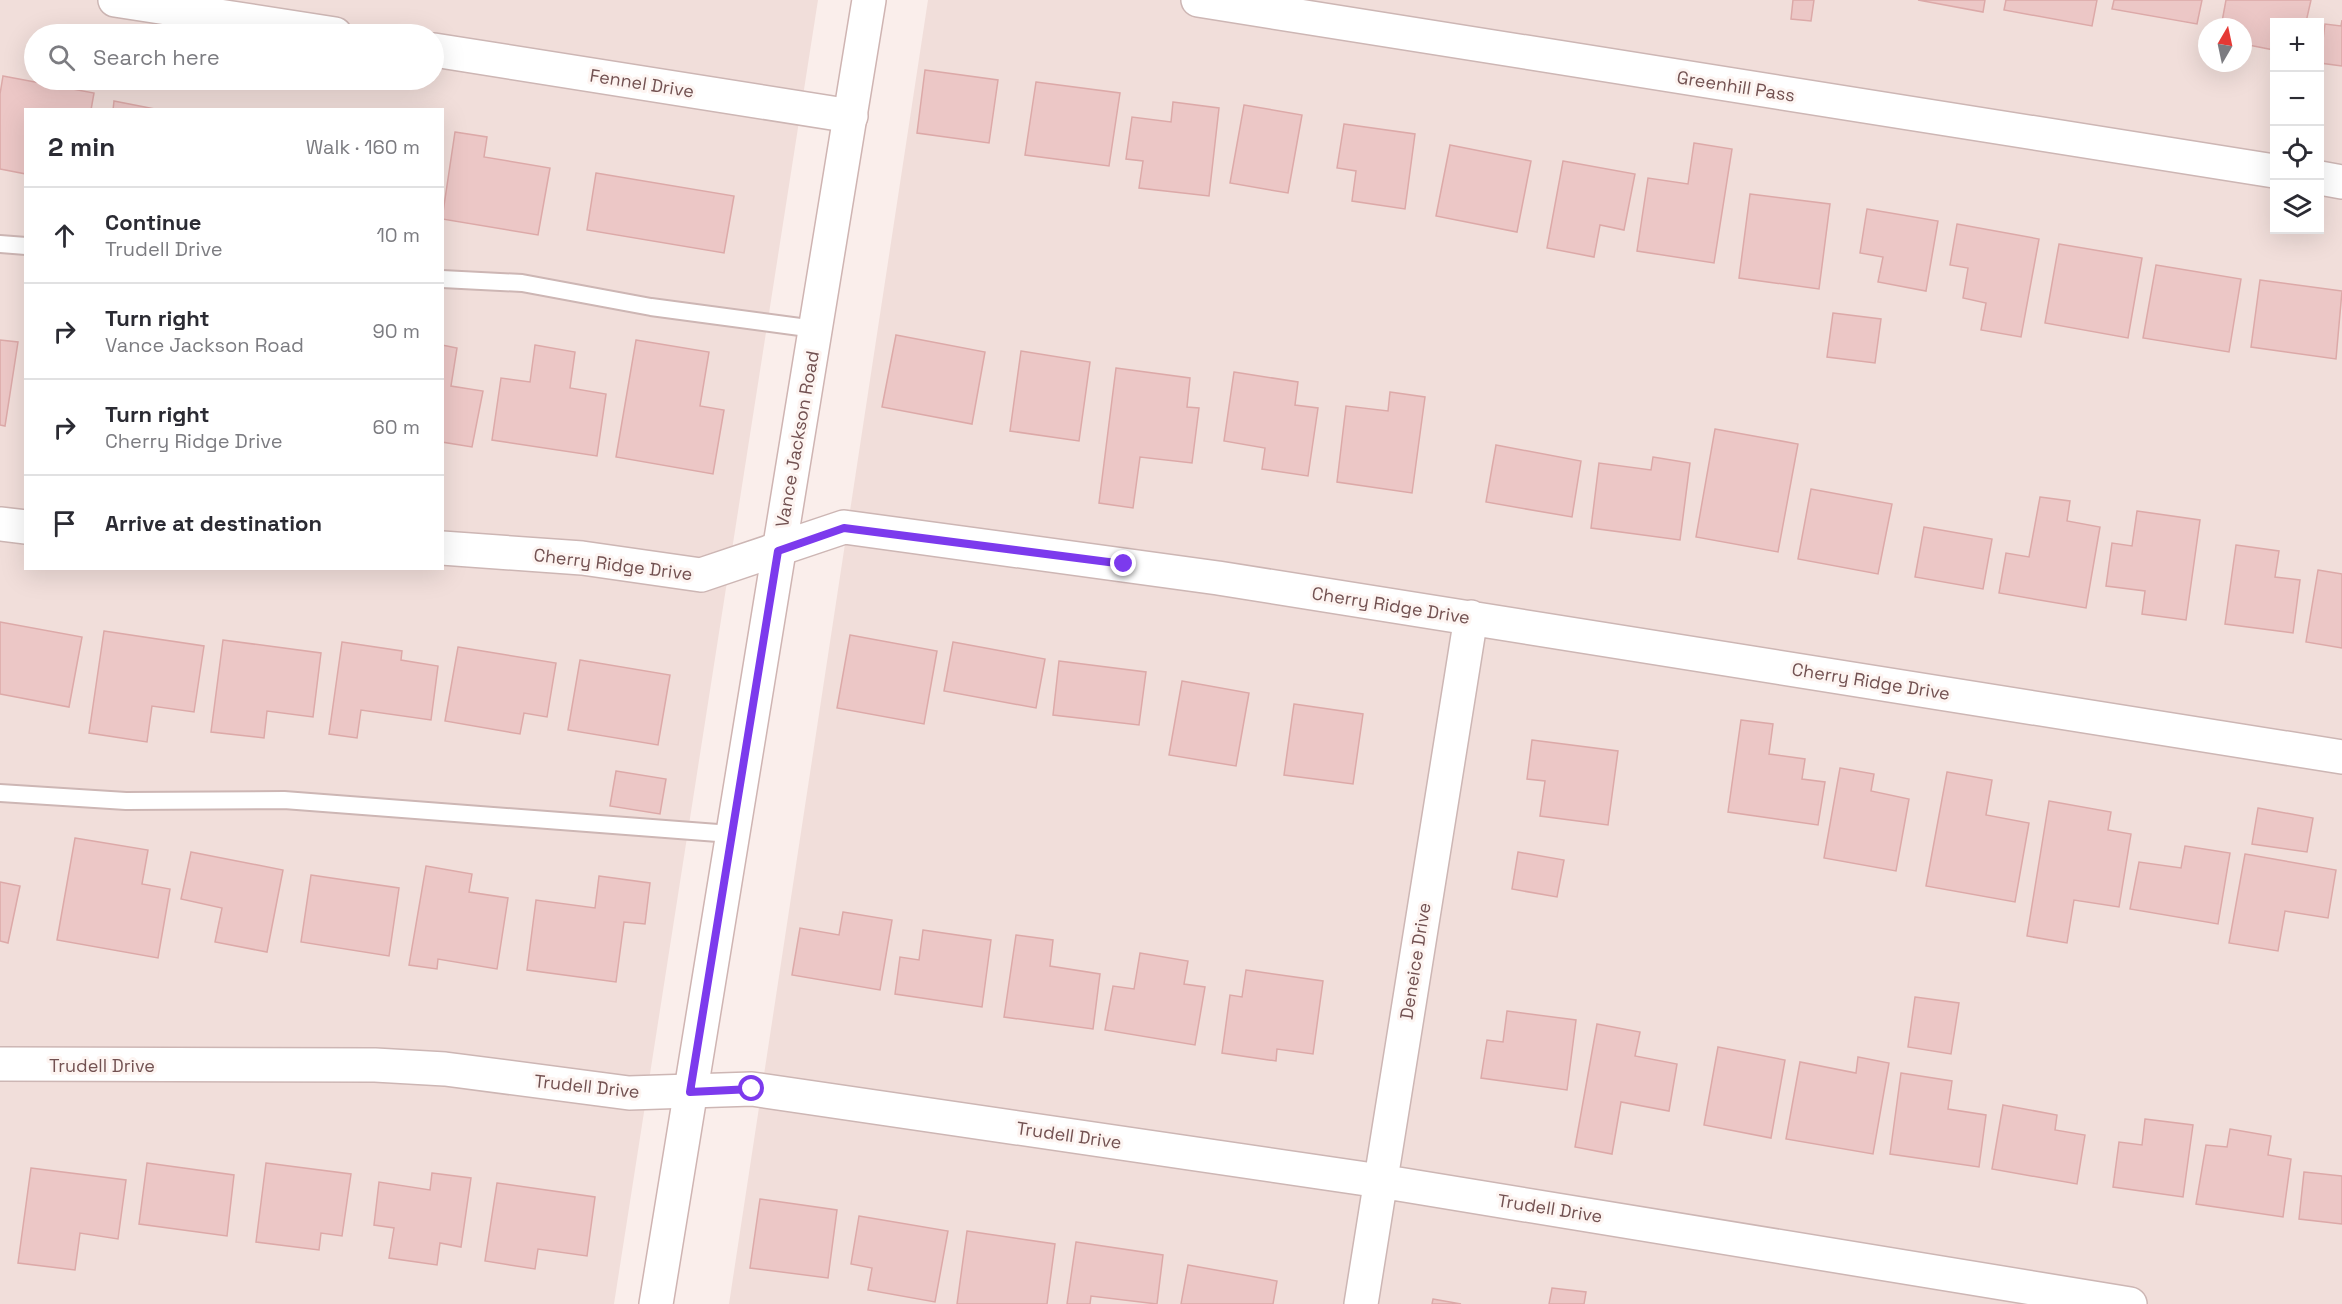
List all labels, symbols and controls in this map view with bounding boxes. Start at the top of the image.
north arrow [2198,18,2252,72]
map controls [2270,18,2324,234]
button: + [2270,18,2324,72]
search box [24,24,444,90]
icon: search [45,41,78,74]
text: Search here [93,43,220,71]
street label: Fennel Drive [588,63,696,103]
street label: Greenhill Pass [1675,65,1797,107]
button: − [2270,72,2324,126]
button: locate [2270,126,2324,180]
text: 2 min [48,130,115,164]
text: Walk · 160 m [306,134,420,160]
button: layers [2270,180,2324,234]
text: Continue [105,208,201,236]
icon: ahead [48,219,81,252]
text: 10 m [376,222,420,248]
text: Trudell Drive [105,236,223,262]
text: Turn right [105,304,210,332]
icon: right [48,315,81,348]
text: 90 m [373,318,420,344]
text: Vance Jackson Road [105,332,304,358]
street label: Vance Jackson Road [770,349,824,529]
text: Turn right [105,400,210,428]
icon: right [48,411,81,444]
text: 60 m [373,414,420,440]
text: Cherry Ridge Drive [105,428,283,454]
icon: arrive [48,507,81,540]
text: Arrive at destination [105,509,322,537]
street label: Cherry Ridge Drive [532,543,694,585]
route end [1110,550,1136,576]
street label: Cherry Ridge Drive [1310,581,1472,629]
street label: Cherry Ridge Drive [1790,657,1952,705]
street label: Deneice Drive [1394,901,1436,1021]
street label: Trudell Drive [49,1054,155,1077]
street label: Trudell Drive [533,1069,641,1103]
route start [738,1075,764,1101]
street label: Trudell Drive [1015,1116,1123,1154]
street label: Trudell Drive [1496,1188,1604,1228]

